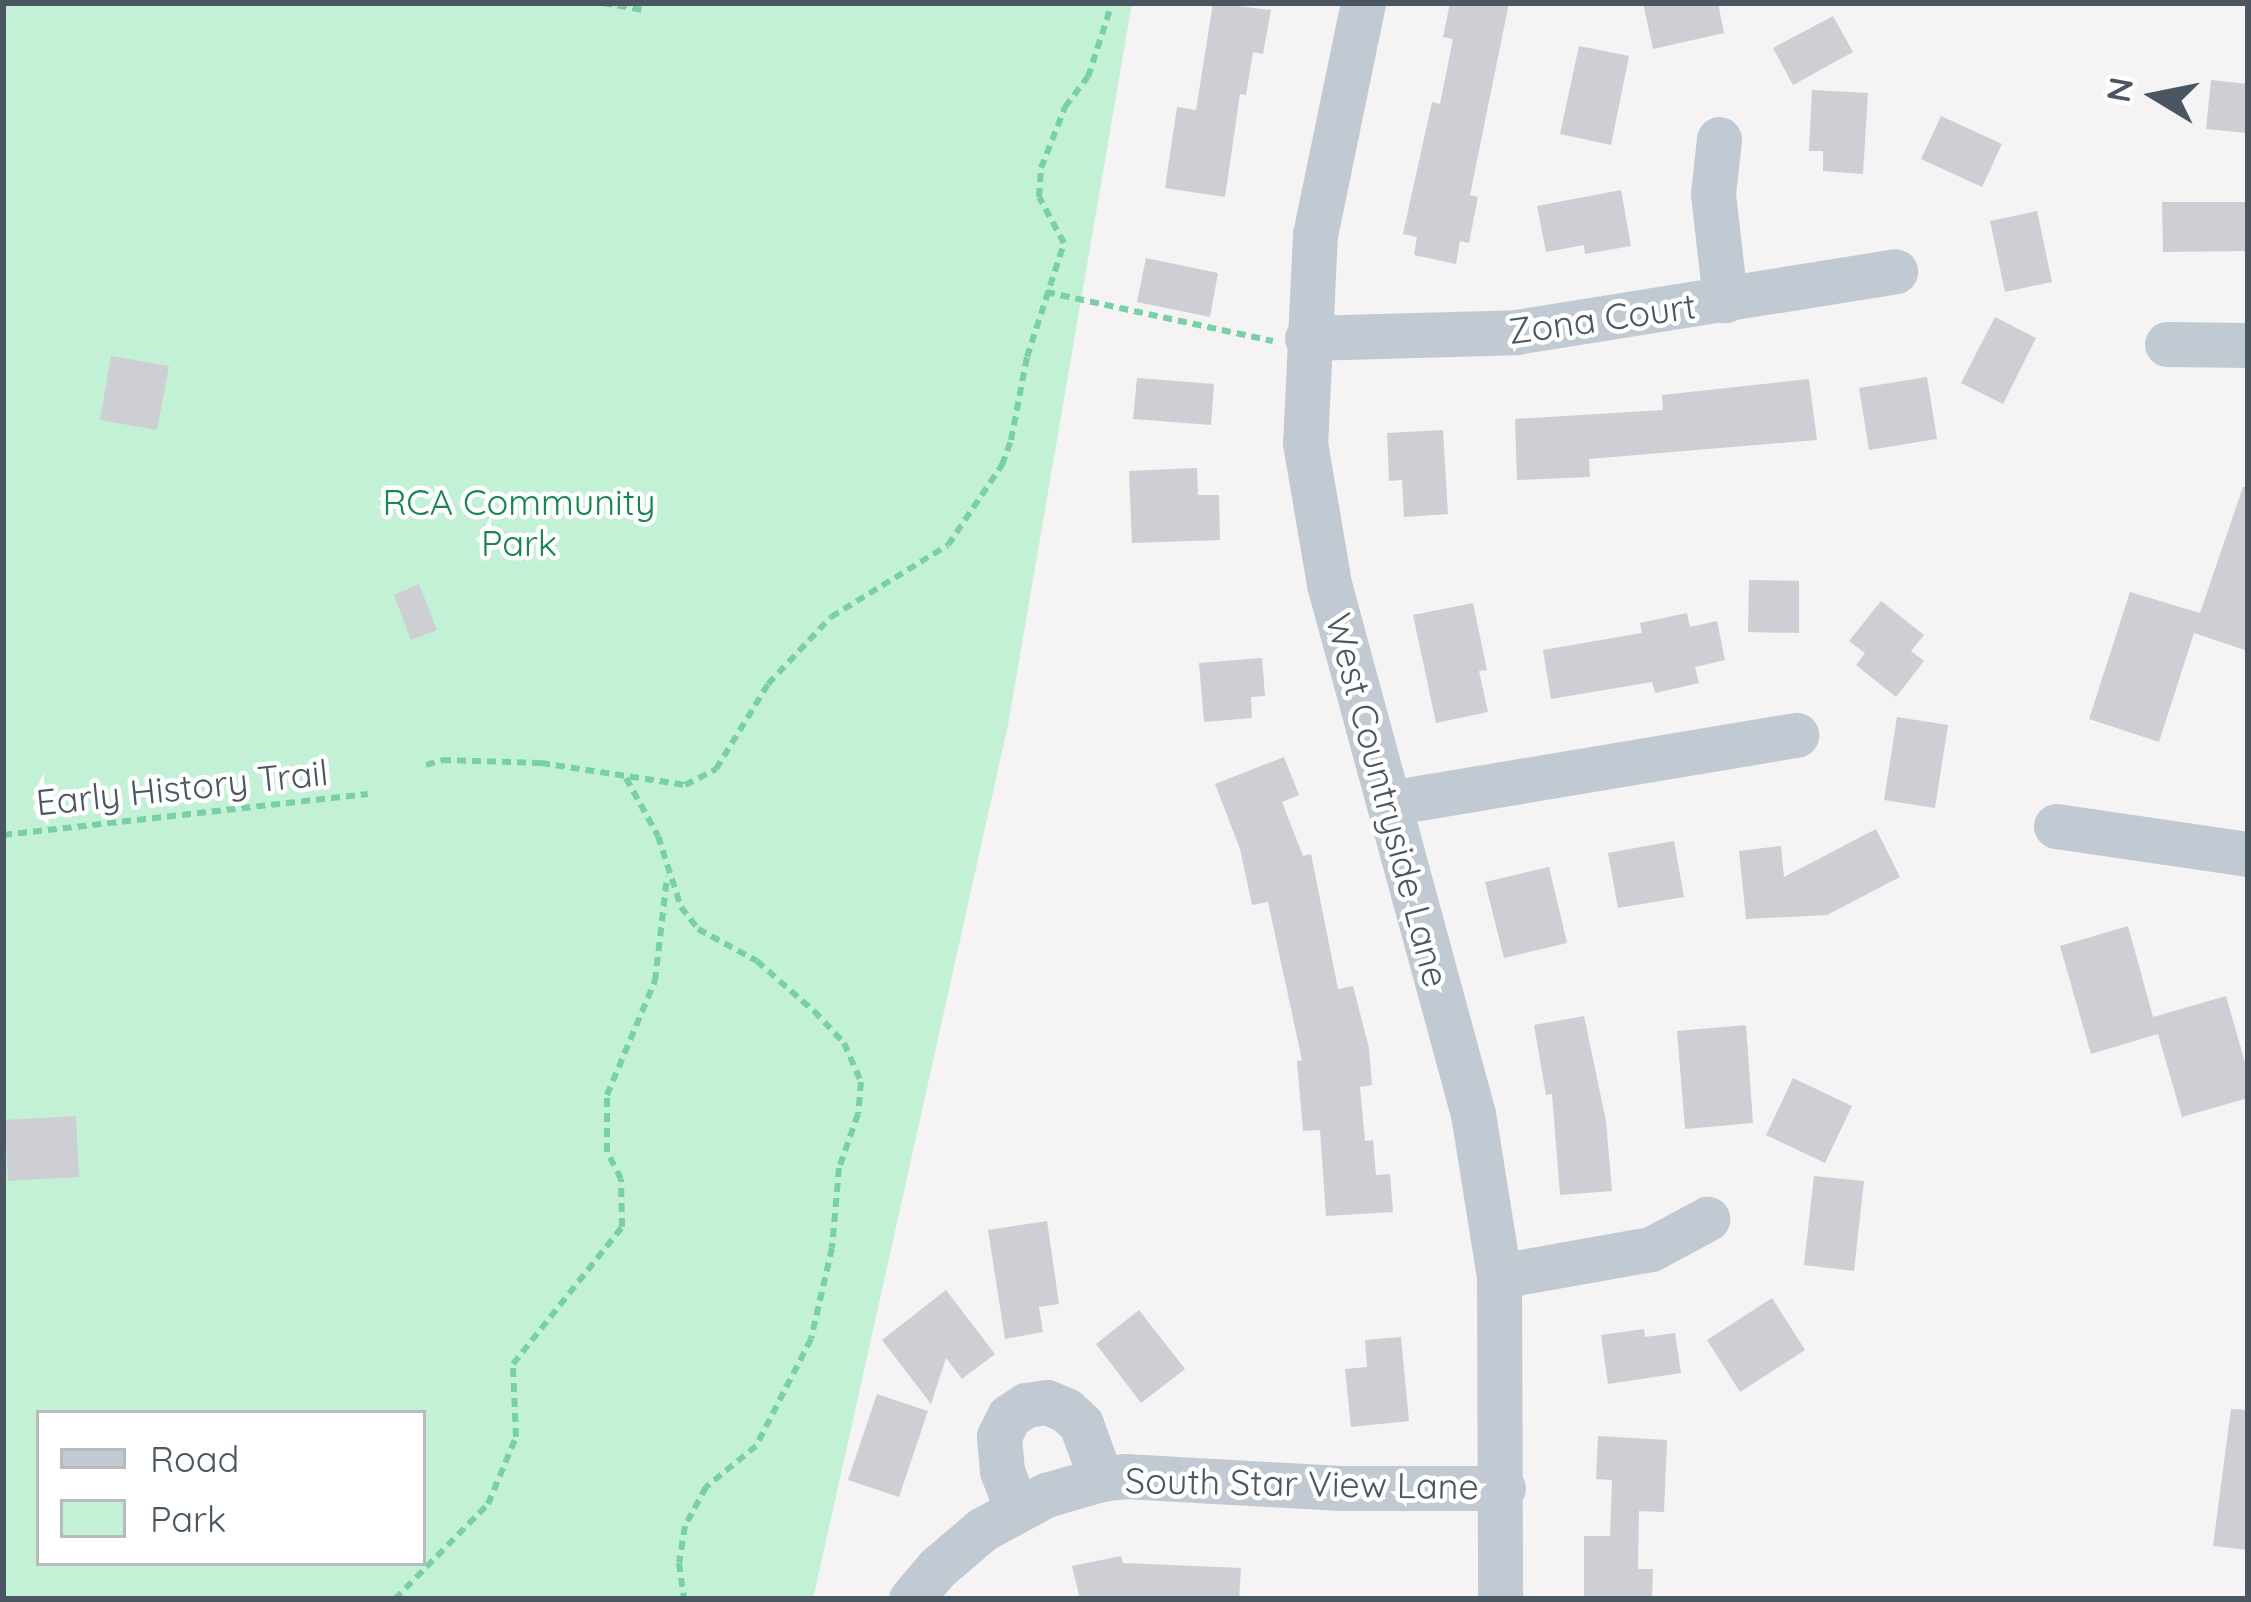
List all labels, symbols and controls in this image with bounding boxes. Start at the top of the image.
north arrow [2095,36,2215,156]
text: N [2097,74,2141,105]
street label: Zona Court [1505,283,1699,353]
park label: RCA Community Park [383,479,655,564]
street label: West Countryside Lane [1317,609,1459,991]
street label: Early History Trail [34,750,330,824]
legend [36,1410,426,1566]
text: Road [150,1436,239,1481]
street label: South Star View Lane [1125,1458,1479,1508]
text: Park [150,1496,226,1541]

